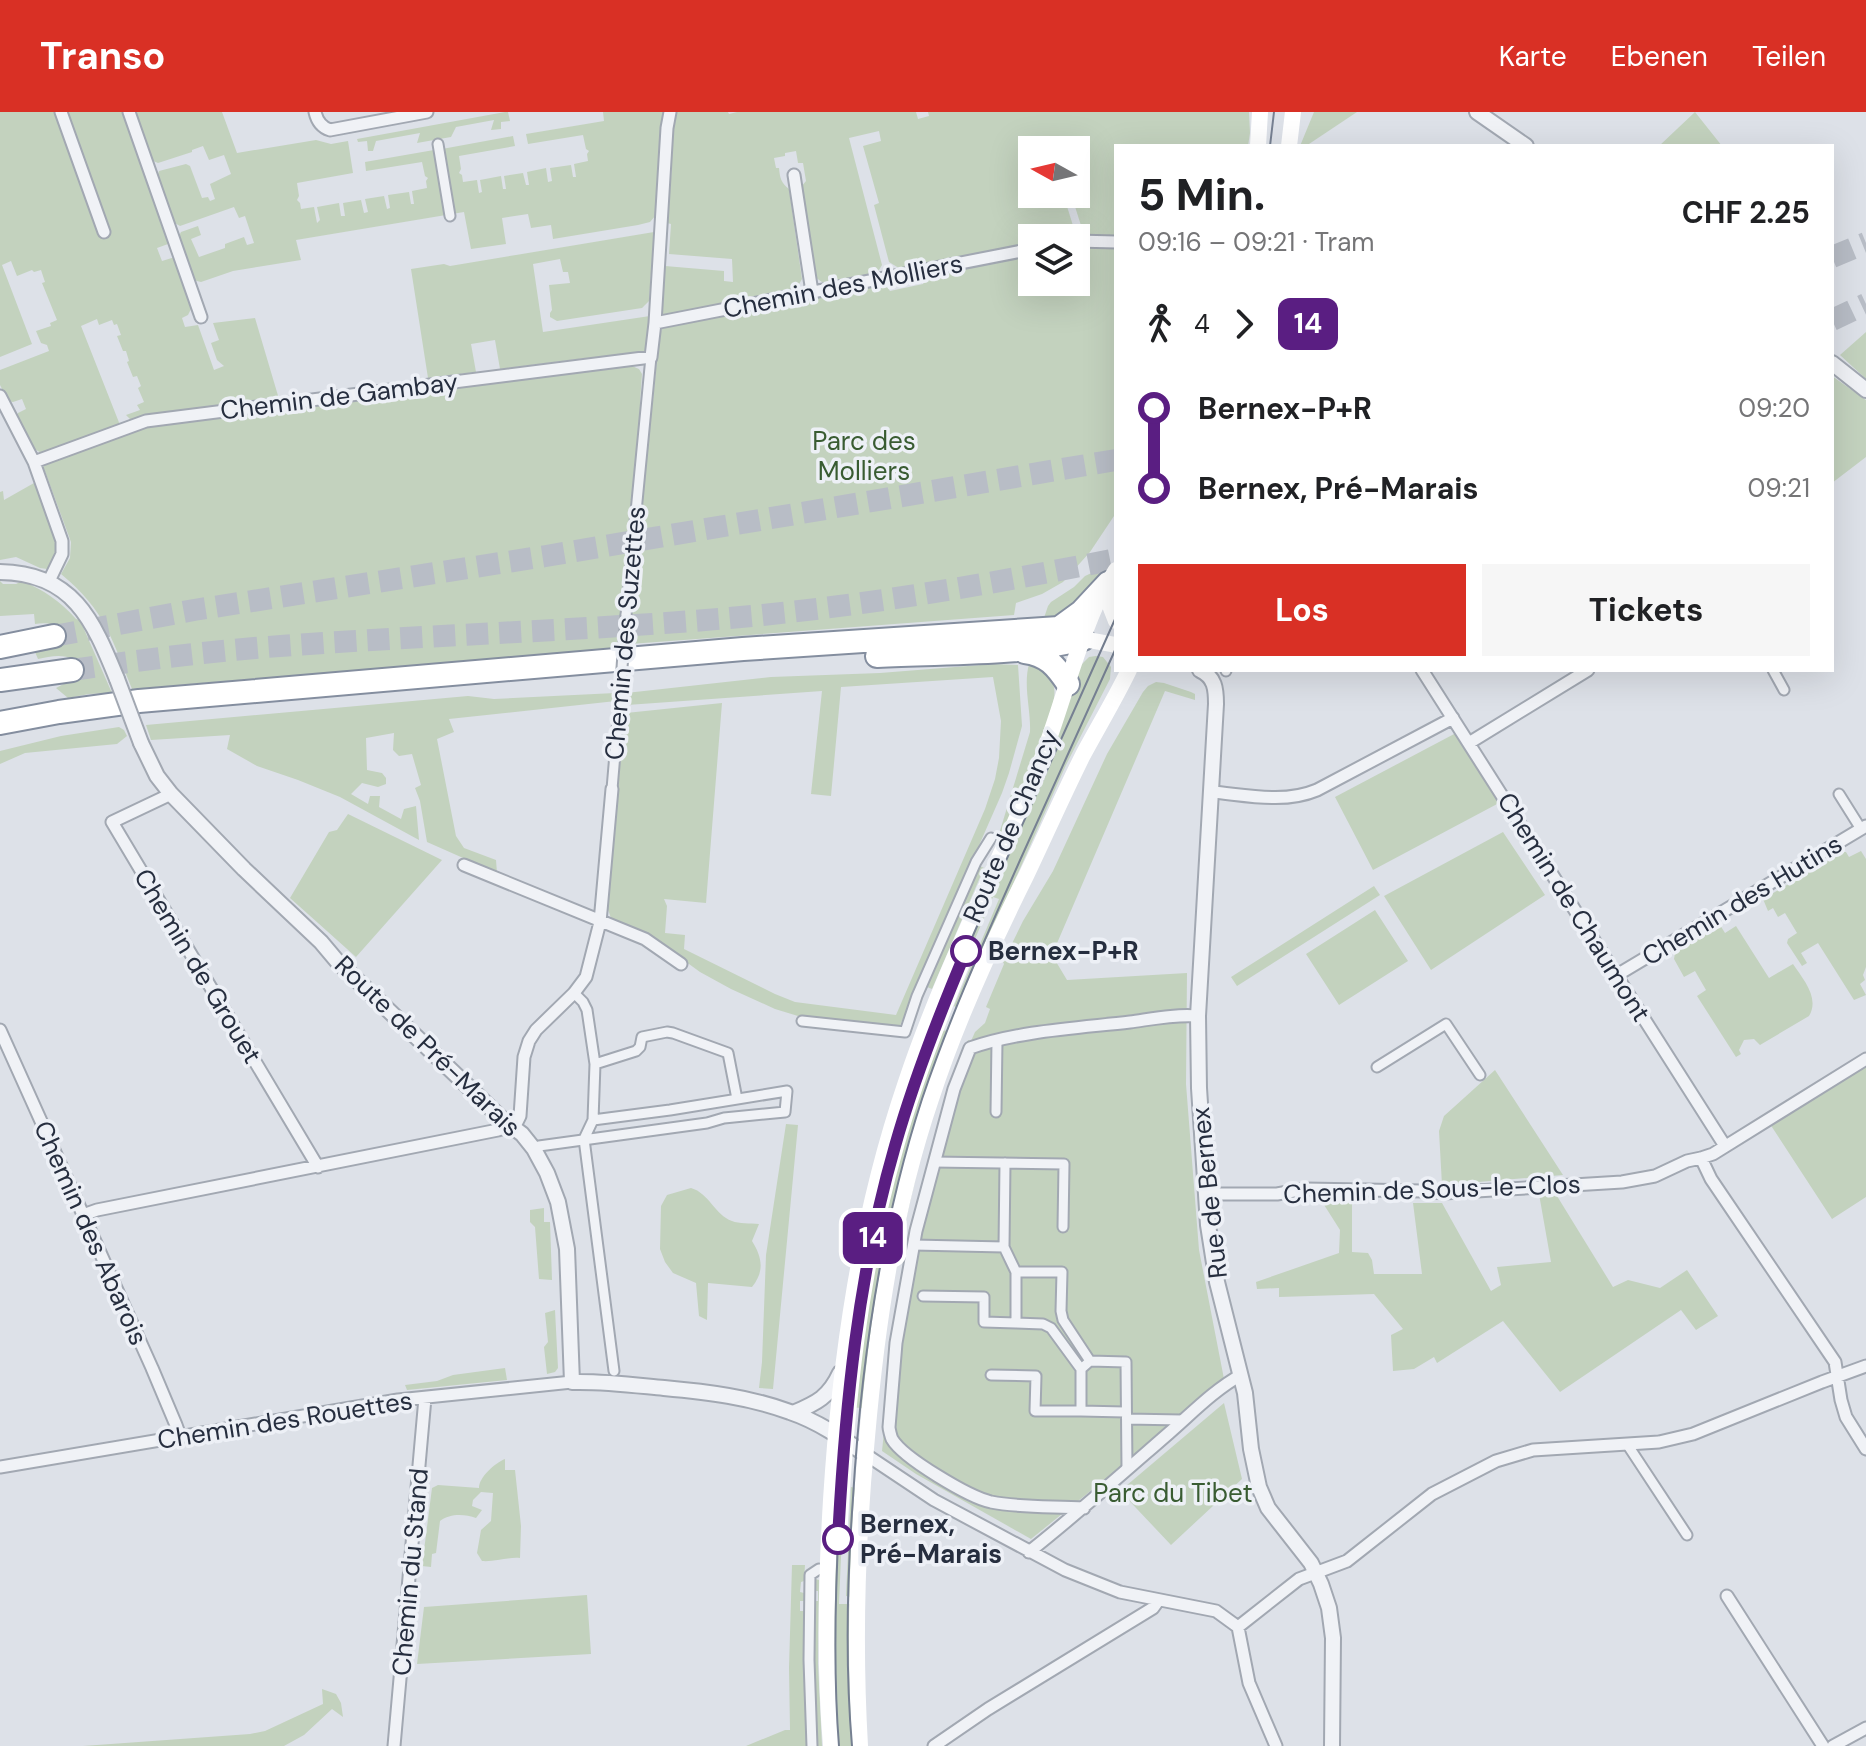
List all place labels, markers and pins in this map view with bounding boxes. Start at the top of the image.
place label: Bernex-P+R [988,934,1139,968]
marker: Bernex-P+R [951,936,981,966]
place label: Bernex, Pré-Marais [860,1507,1002,1571]
marker: Bernex, Pré-Marais [823,1524,853,1554]

